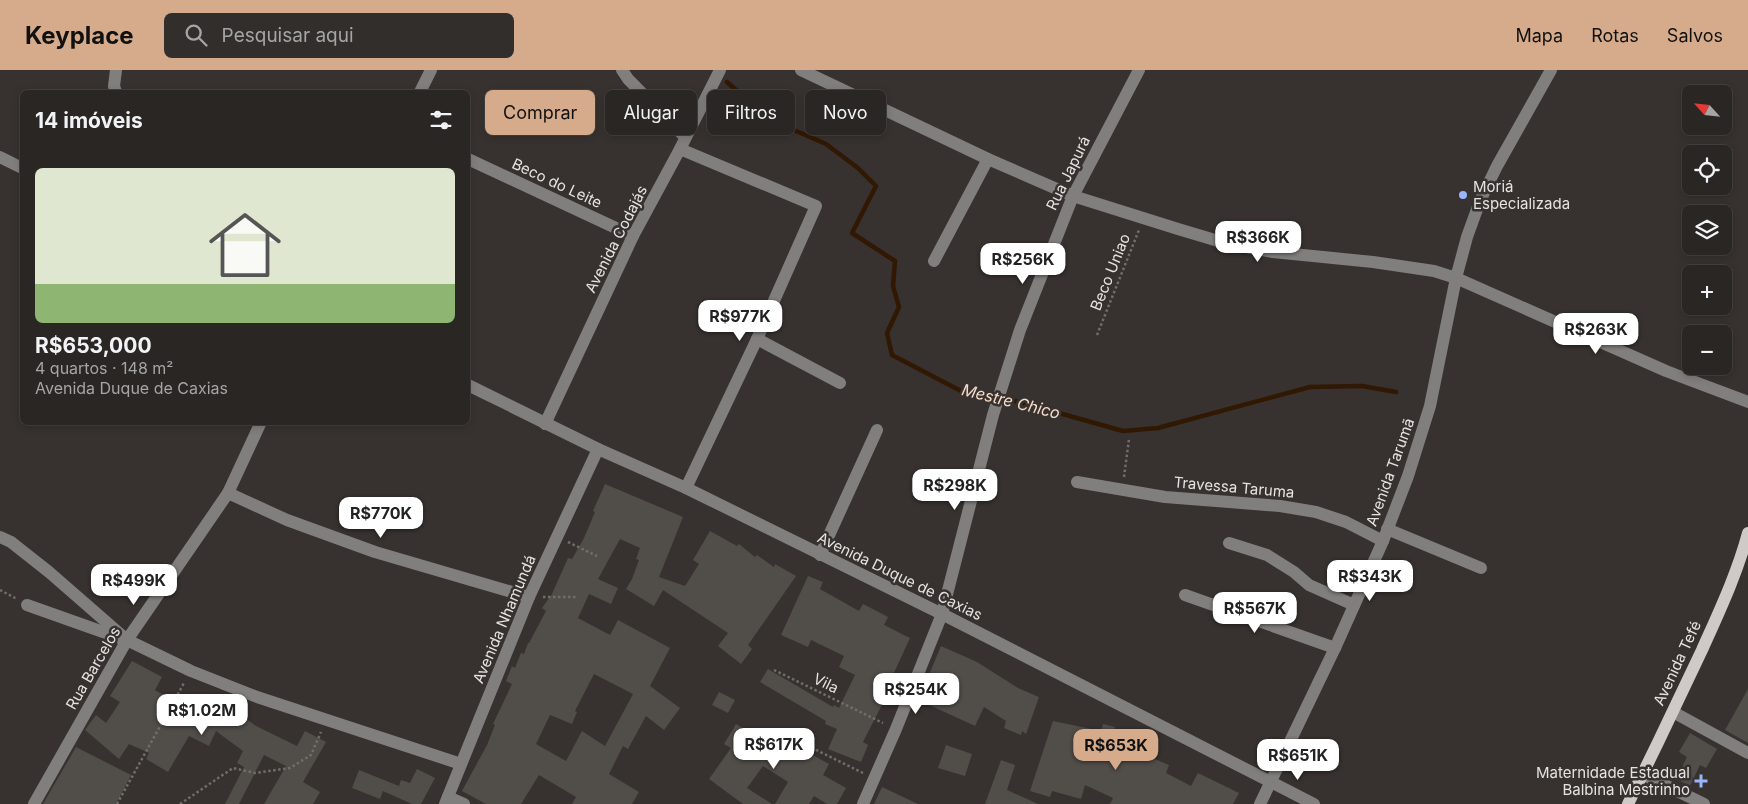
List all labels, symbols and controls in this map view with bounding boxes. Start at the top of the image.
search box [164,13,514,58]
text: Keyplace [25,21,134,50]
icon: search [182,21,210,49]
text: Pesquisar aqui [222,24,354,47]
text: Mapa [1515,25,1563,46]
text: Rotas [1591,25,1639,46]
text: Salvos [1667,25,1723,46]
north arrow [1682,85,1732,135]
map controls [1682,85,1732,375]
chip: Comprar [485,90,595,135]
chip: Alugar [605,90,697,135]
chip: Filtros [707,90,795,135]
chip: Novo [805,90,886,135]
icon: filters [427,106,455,134]
text: 14 imóveis [35,108,143,133]
street label: Rua Japurá [1042,133,1094,213]
button: locate [1682,145,1732,195]
street label: Beco do Leite [509,154,605,212]
place label: Moriá Especializada [1473,177,1570,213]
street label: Avenida Codajás [581,182,651,296]
marker: Moriá Especializada [1457,189,1469,201]
icon: home [200,200,290,290]
button: layers [1682,205,1732,255]
pin: R$366K [1217,220,1299,263]
text: R$366K [1226,227,1290,247]
street label: Beco Uniao [1086,231,1134,313]
pin: R$256K [982,242,1064,285]
text: R$256K [991,249,1055,269]
button: + [1682,265,1732,315]
pin: R$977K [699,300,781,342]
text: R$977K [709,306,771,326]
pin: R$263K [1555,312,1637,355]
text: R$263K [1564,319,1628,339]
button: − [1682,325,1732,375]
text: R$653,000 [35,333,152,358]
text: 4 quartos · 148 m² [35,358,173,378]
text: Avenida Duque de Caxias [35,378,228,398]
water label: Mestre Chico [960,379,1062,423]
street label: Avenida Tarumã [1362,415,1418,529]
pin: R$298K [914,468,996,511]
street label: Travessa Taruma [1173,472,1295,502]
text: R$298K [923,475,987,495]
pin: R$770K [340,496,422,539]
text: R$770K [350,503,412,523]
street label: Avenida Duque de Caxias [815,528,986,624]
street label: Avenida Nhamundá [468,552,540,686]
pin: R$343K [1329,560,1411,602]
pin: R$499K [93,564,175,606]
text: R$343K [1338,566,1402,586]
text: R$499K [102,570,166,590]
pin: R$567K [1214,592,1296,634]
text: R$567K [1224,598,1286,618]
street label: Avenida Tefé [1649,617,1705,709]
street label: Rua Barcelos [62,623,124,713]
street label: Vila [810,669,842,697]
pin: R$254K [875,672,957,715]
text: R$254K [884,679,948,699]
pin: R$1.02M [156,694,248,736]
text: R$1.02M [168,700,236,720]
pin: R$617K [733,728,815,770]
pin: R$653K [1075,728,1157,771]
text: R$617K [744,734,804,754]
text: R$653K [1084,735,1148,755]
pin: R$651K [1257,738,1339,781]
text: R$651K [1268,745,1328,765]
place label: Maternidade Estadual Balbina Mestrinho [1536,763,1690,799]
marker: Maternidade Estadual Balbina Mestrinho [1694,774,1708,788]

